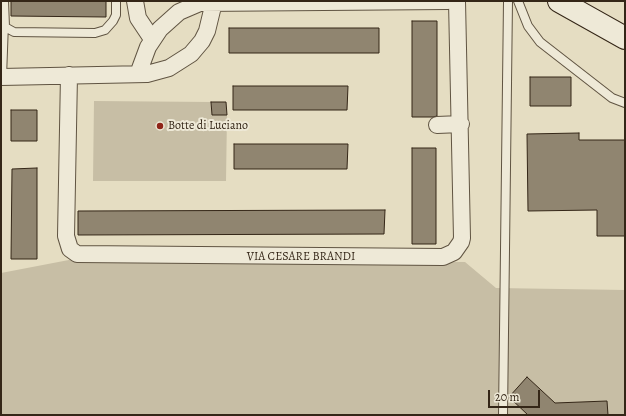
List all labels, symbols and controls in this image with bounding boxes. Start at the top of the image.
place label: Botte di Luciano [168,119,248,133]
marker: Botte di Luciano [155,121,165,131]
street label: VIA CESARE BRANDI [247,250,355,264]
scale bar [490,382,542,408]
text: 20 m [495,389,519,405]

